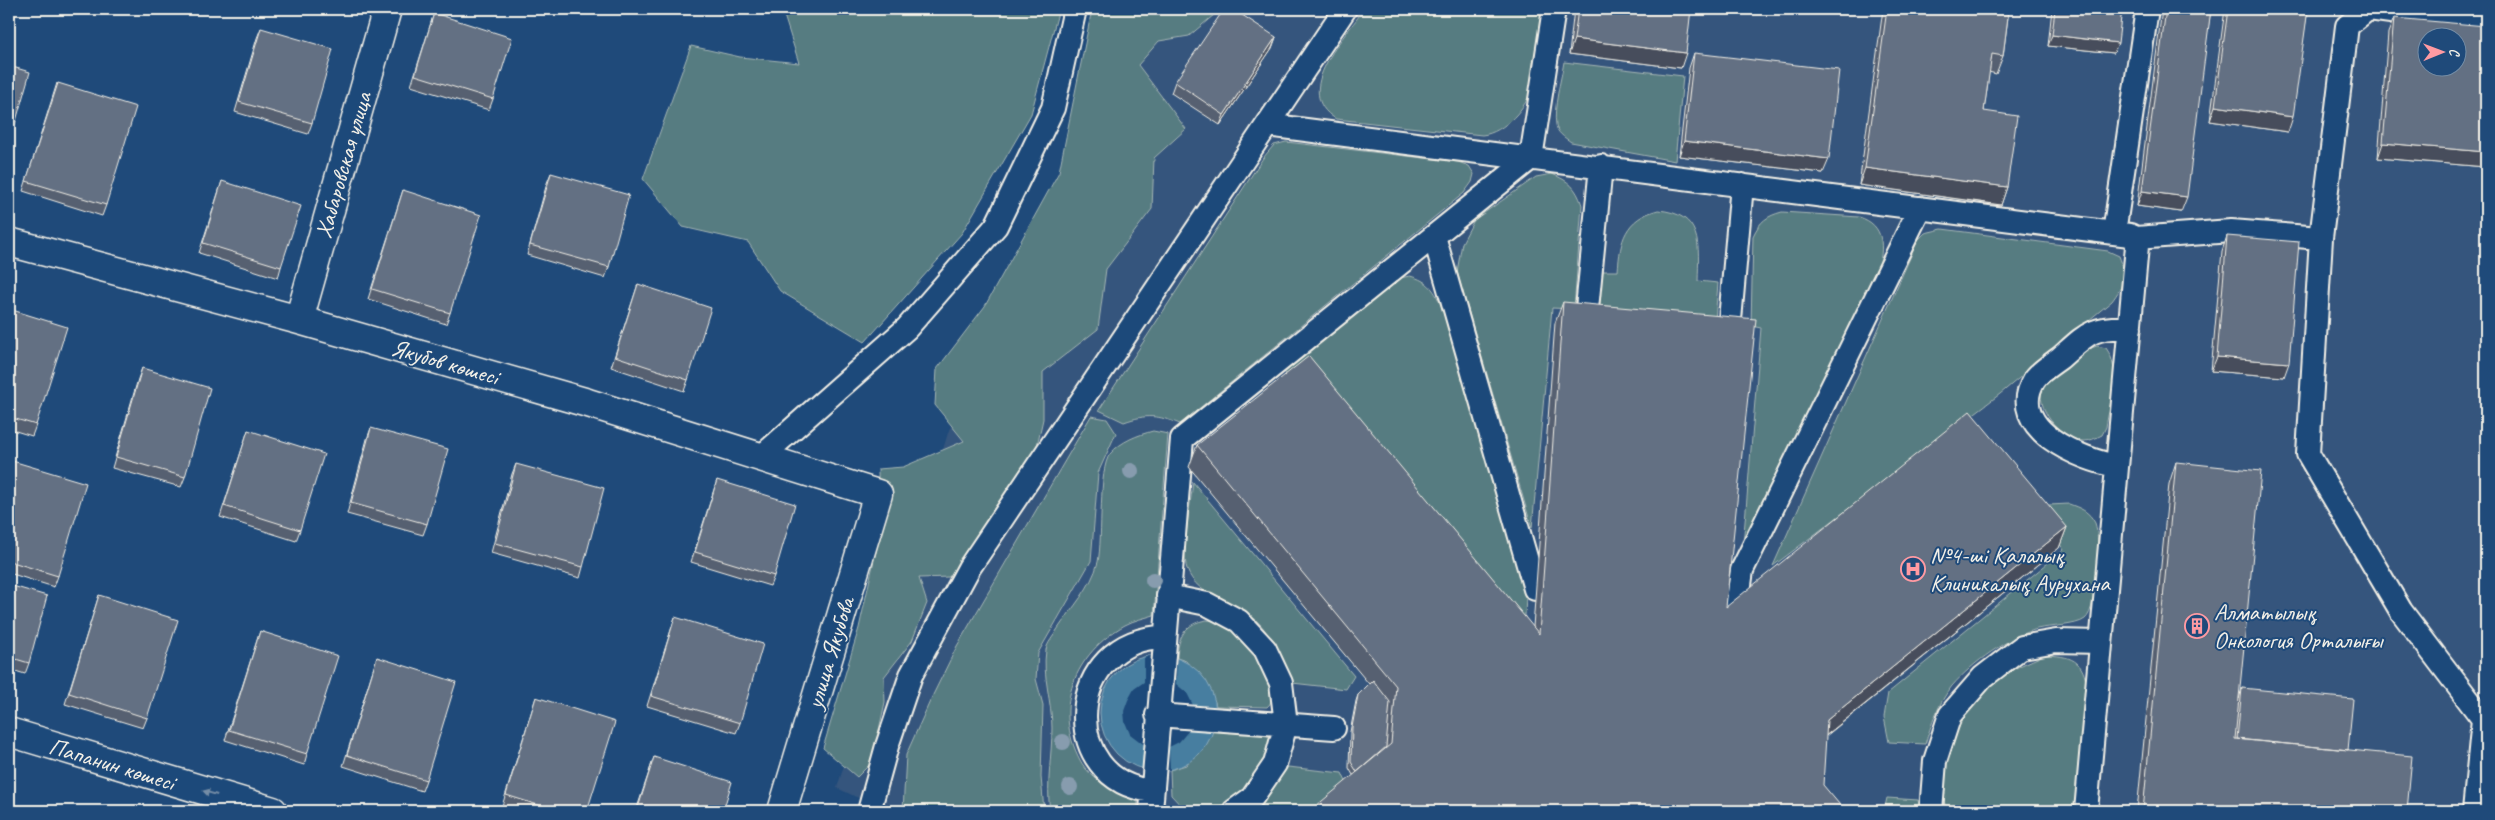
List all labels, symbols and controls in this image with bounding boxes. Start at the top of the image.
north arrow [2418,28,2468,78]
text: С [2446,48,2463,57]
street label: Хабаровская улица [308,87,379,241]
street label: Якубов көшесі [388,332,505,392]
place label: №4-ші Қалалық Клиникалық Аурухана [1930,540,2111,598]
hospital icon: №4-ші Қалалық Клиникалық Аурухана [1900,556,1926,582]
street label: улица Якубова [798,592,862,714]
place label: Алматылық Онкология Орталығы [2214,597,2385,655]
building icon: Алматылық Онкология Орталығы [2184,613,2210,639]
street label: Папанин көшесі [45,731,181,798]
one-way arrow [202,788,217,796]

